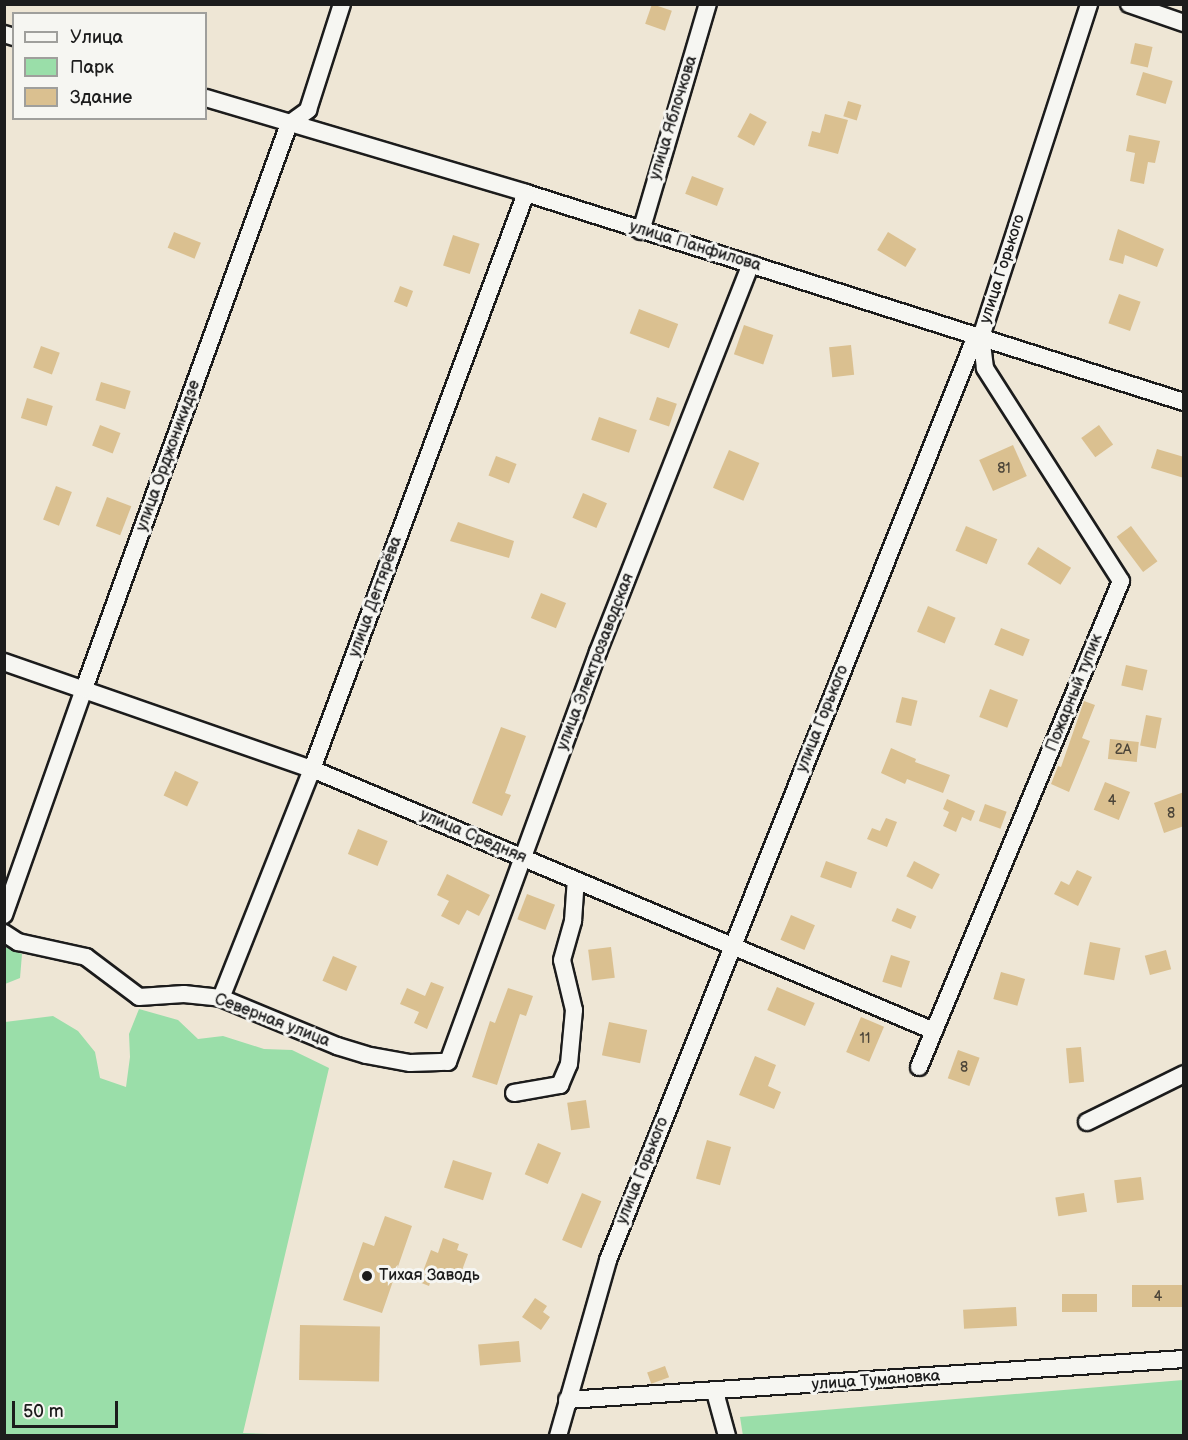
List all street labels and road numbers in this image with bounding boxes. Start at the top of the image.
street label: улица Яблочкова [646,54,702,182]
street label: улица Горького [976,212,1030,326]
street label: улица Панфилова [627,218,763,276]
street label: улица Орджоникидзе [133,378,205,534]
street label: улица Дегтярёва [345,534,407,660]
street label: улица Электрозаводская [553,571,639,753]
street label: Пожарный тупик [1043,631,1107,755]
street label: улица Горького [793,663,853,775]
street label: улица Средняя [417,806,529,868]
street label: Северная улица [212,990,332,1052]
street label: улица Горького [613,1115,673,1227]
street label: улица Тумановка [811,1367,941,1395]

